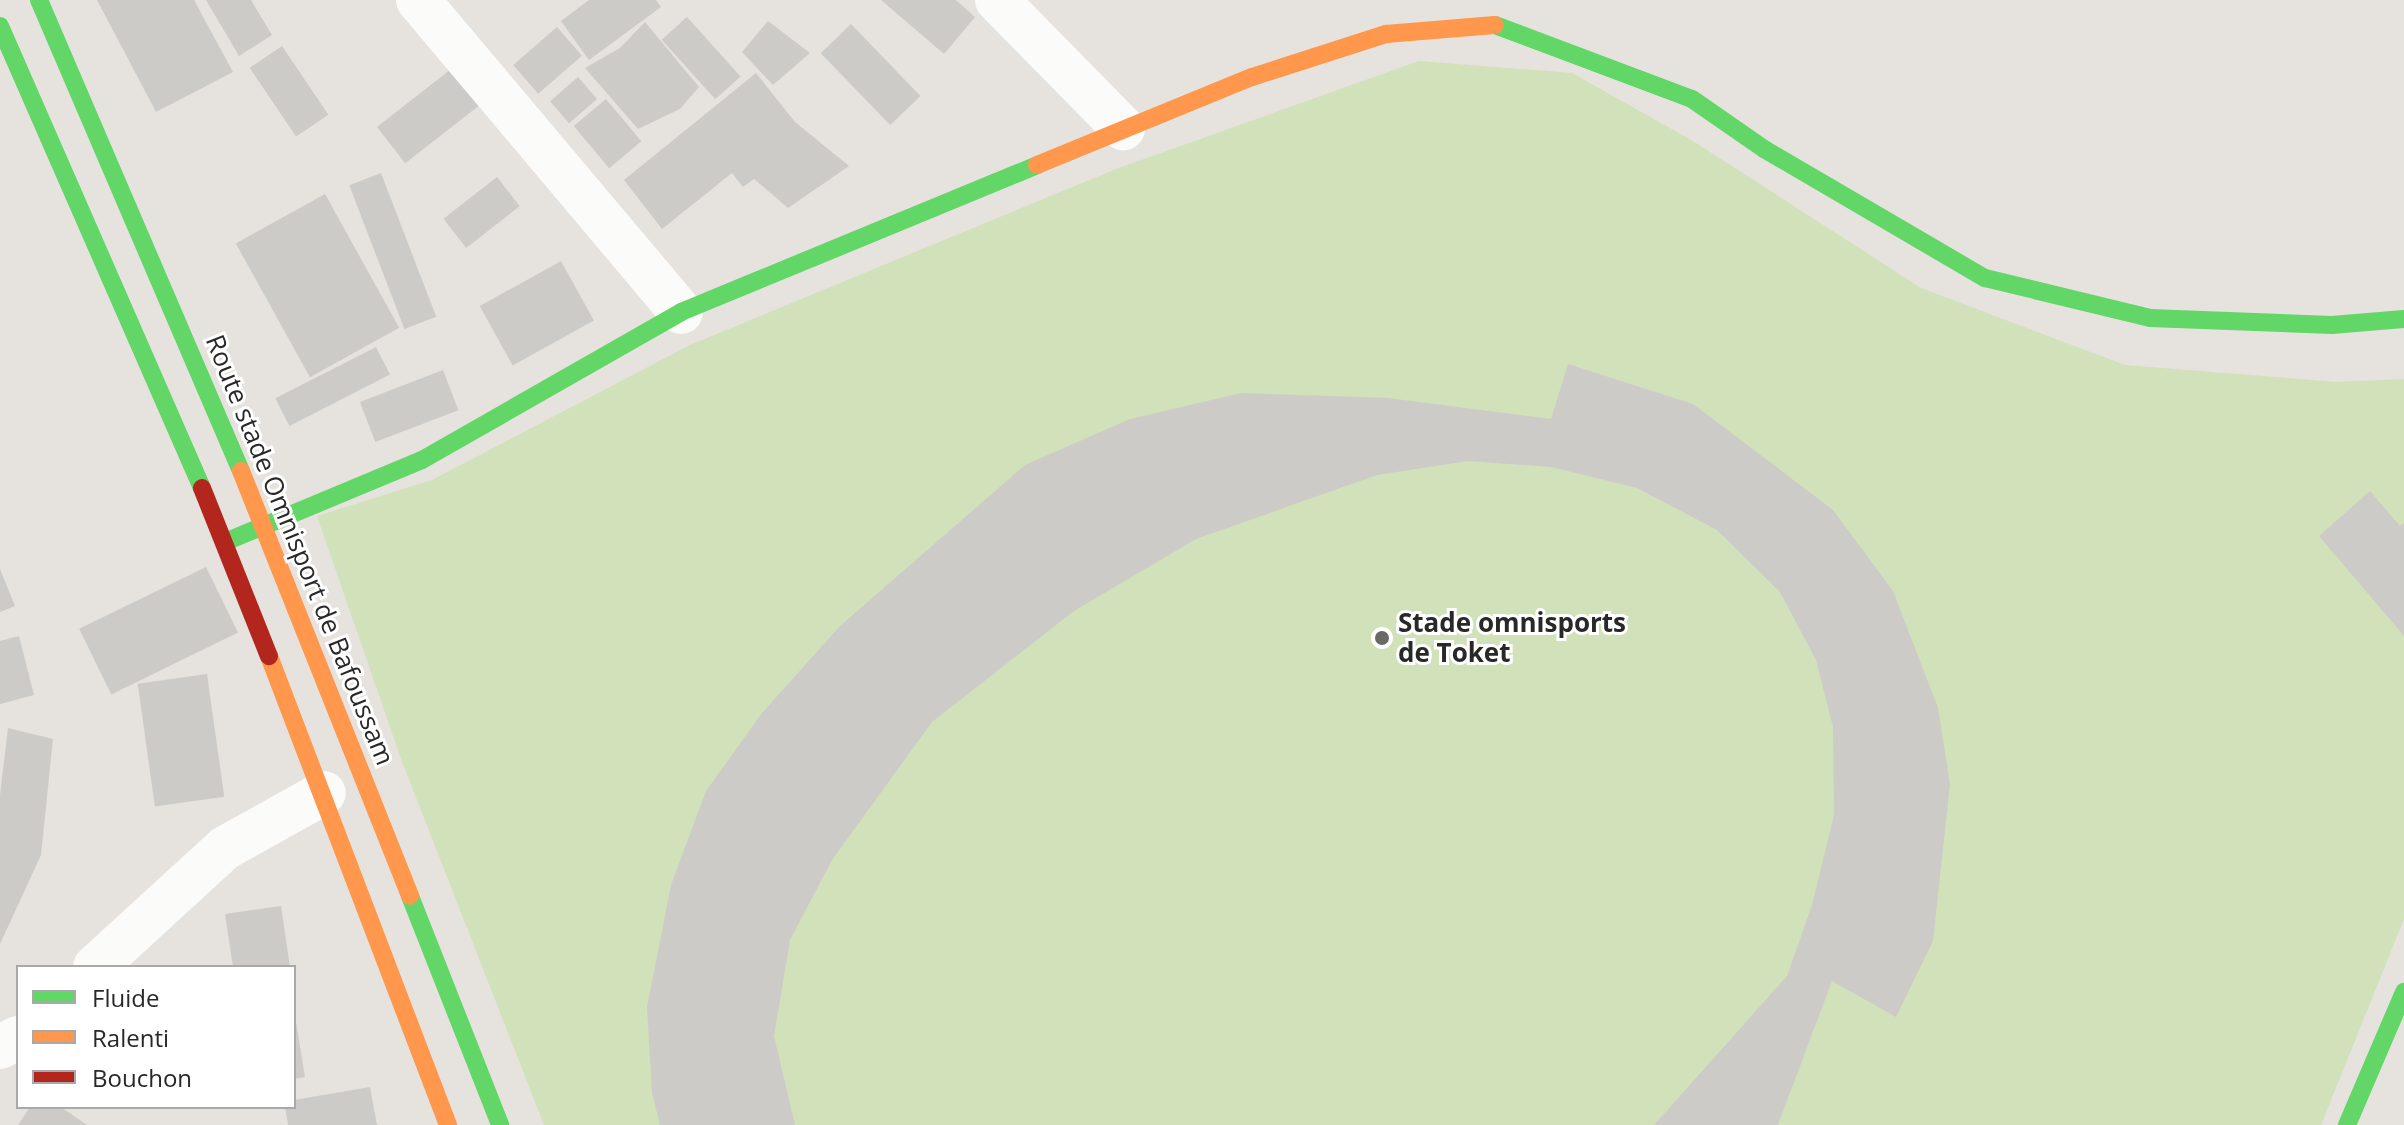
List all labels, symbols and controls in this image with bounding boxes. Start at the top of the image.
street label: Route stade Omnisport de Bafoussam [199,330,401,770]
place label: Stade omnisports de Toket [1398,607,1626,668]
marker: Stade omnisports de Toket [1373,629,1391,647]
legend [16,965,296,1109]
text: Fluide [92,981,159,1014]
text: Ralenti [92,1021,169,1054]
text: Bouchon [92,1061,192,1094]

